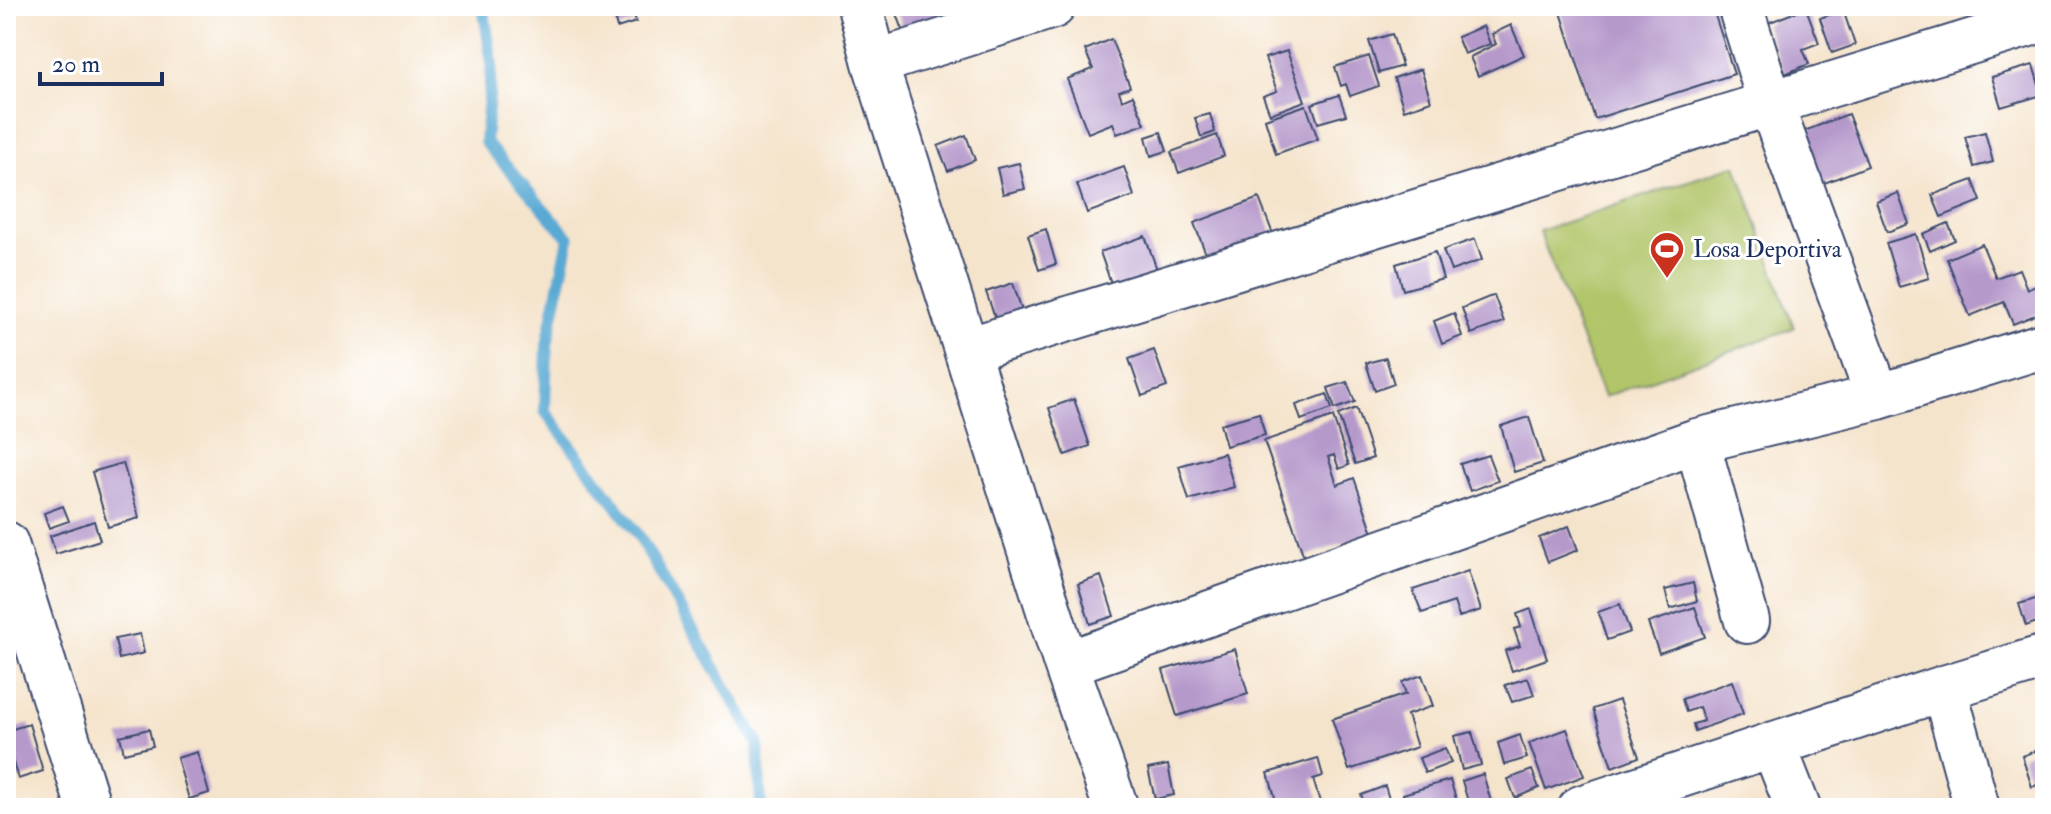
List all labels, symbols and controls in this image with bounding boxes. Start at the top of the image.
scale bar [40,36,162,86]
text: 20 m [52,49,101,80]
sports icon: Losa Deportiva [1648,230,1686,280]
place label: Losa Deportiva [1693,234,1843,265]

